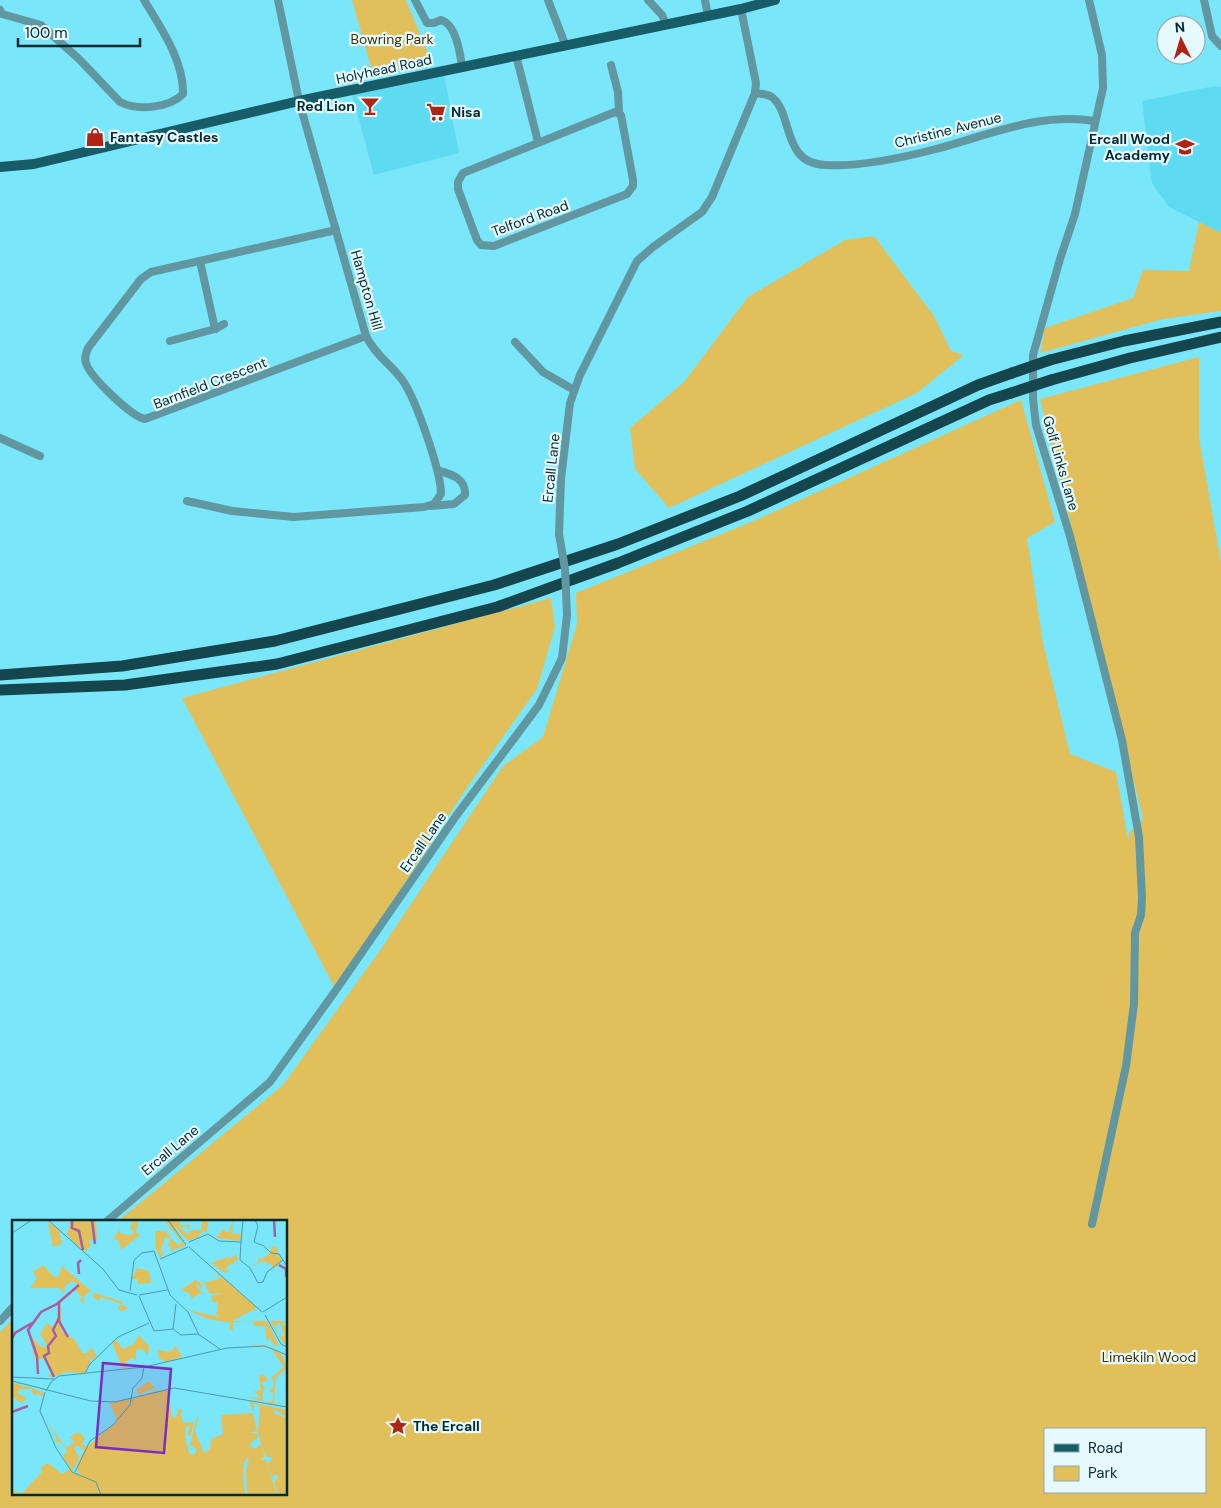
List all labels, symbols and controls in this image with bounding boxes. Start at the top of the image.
scale bar [18,15,140,47]
north arrow [1156,15,1206,65]
text: N [1174,18,1186,36]
text: 100 m [25,23,68,43]
park label: Bowring Park [351,30,433,48]
street label: Holyhead Road [334,50,434,88]
bar icon: Red Lion [359,95,381,117]
place label: Red Lion [297,97,355,115]
supermarket icon: Nisa [425,101,447,123]
place label: Nisa [451,103,481,121]
street label: Christine Avenue [893,108,1003,152]
shop icon: Fantasy Castles [84,126,106,148]
place label: Fantasy Castles [110,128,219,146]
place label: Ercall Wood Academy [1089,130,1171,164]
school or university icon: Ercall Wood Academy [1174,136,1196,158]
street label: Telford Road [489,196,571,240]
street label: Hampton Hill [347,248,387,332]
street label: Barnfield Crescent [151,353,269,413]
street label: Golf Links Lane [1039,414,1083,512]
street label: Ercall Lane [538,433,564,503]
street label: Ercall Lane [396,808,450,876]
street label: Ercall Lane [138,1121,202,1179]
inset map [12,1220,288,1496]
park label: Limekiln Wood [1102,1348,1196,1366]
place icon: The Ercall [387,1415,409,1437]
place label: The Ercall [413,1417,480,1435]
legend [1044,1428,1206,1493]
text: Road [1088,1438,1123,1458]
text: Park [1088,1463,1118,1483]

